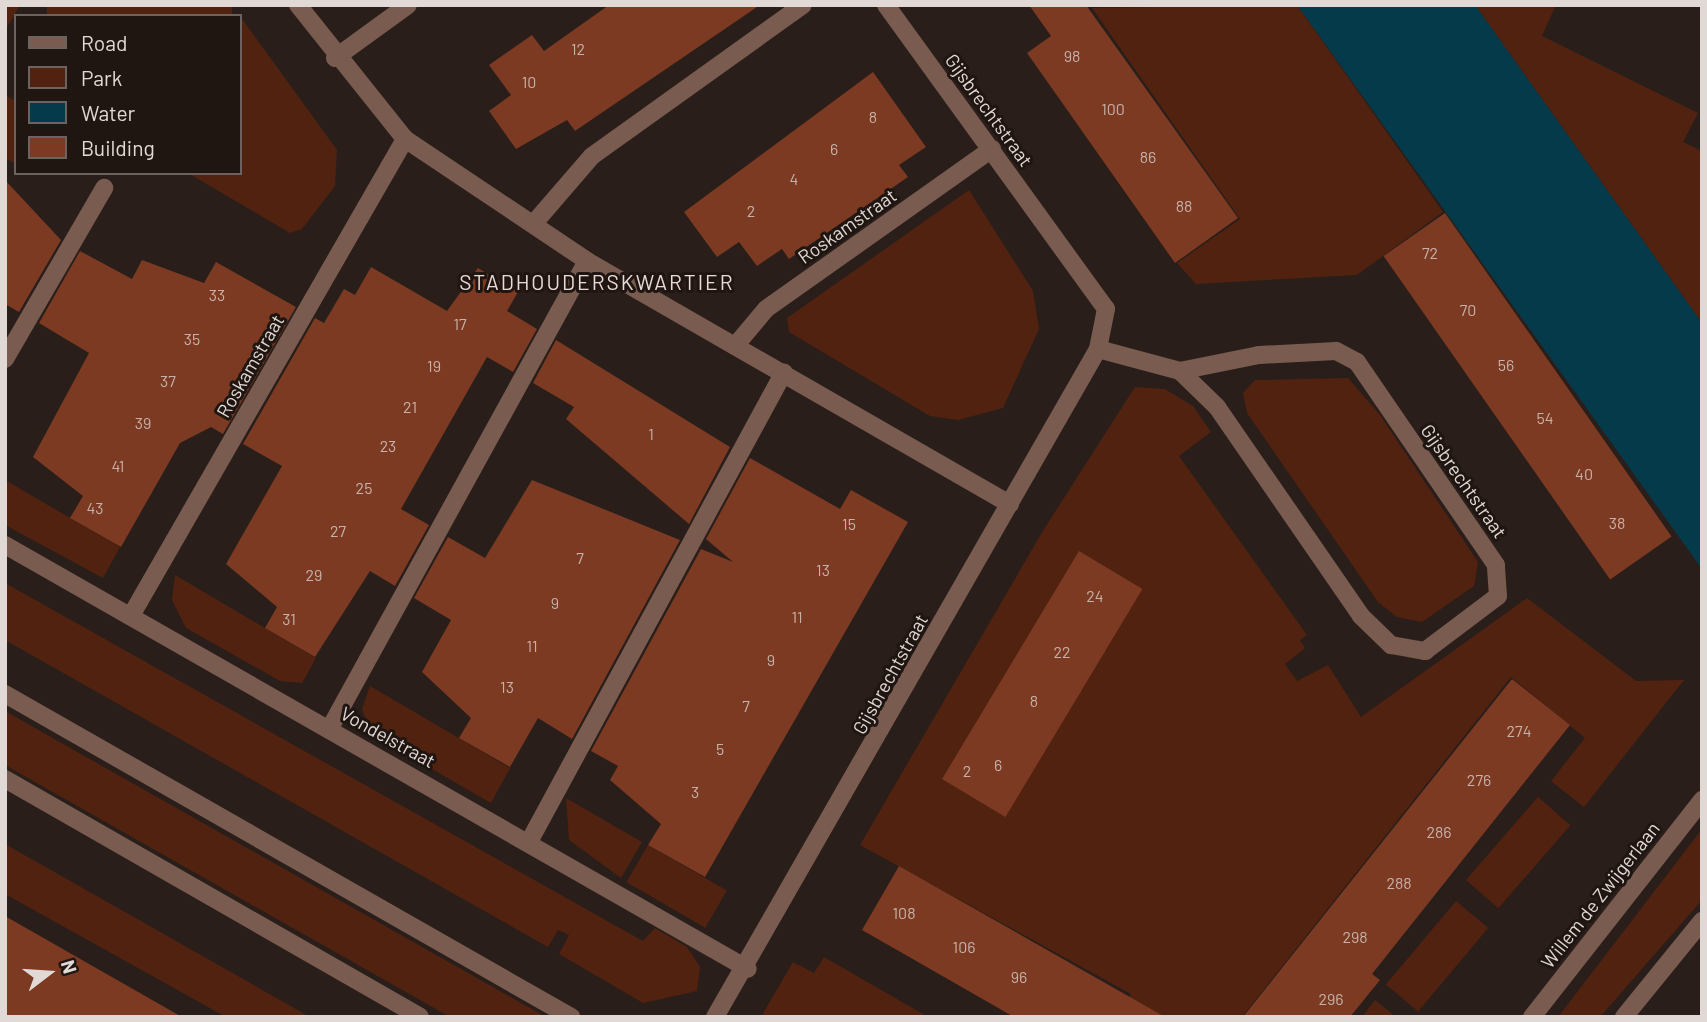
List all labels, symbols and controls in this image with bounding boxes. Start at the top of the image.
legend [14,14,242,175]
text: Road [81,30,127,55]
house number: 12 [571,39,585,59]
house number: 98 [1064,46,1080,66]
street label: Gijsbrechtstraat [940,49,1038,171]
text: Park [81,65,122,90]
house number: 10 [522,72,536,92]
house number: 100 [1101,99,1125,119]
text: Water [81,100,135,125]
house number: 8 [869,107,877,127]
text: Building [81,135,155,160]
house number: 6 [830,139,838,159]
house number: 86 [1140,147,1156,167]
house number: 4 [790,169,798,189]
street label: Roskamstraat [793,184,901,268]
house number: 88 [1176,196,1192,216]
house number: 2 [747,201,755,221]
house number: 72 [1422,243,1438,263]
district label: STADHOUDERSKWARTIER [462,269,732,295]
house number: 33 [209,285,225,305]
house number: 70 [1460,300,1476,320]
street label: Roskamstraat [211,311,289,421]
house number: 17 [453,314,467,334]
house number: 35 [184,329,200,349]
house number: 56 [1498,355,1514,375]
house number: 19 [427,356,441,376]
house number: 37 [160,371,176,391]
house number: 21 [403,397,417,417]
house number: 54 [1536,408,1554,428]
house number: 39 [135,413,151,433]
street label: Gijsbrechtstraat [1416,420,1512,542]
house number: 1 [648,424,654,444]
house number: 23 [380,436,396,456]
house number: 41 [112,456,124,476]
house number: 40 [1575,464,1593,484]
house number: 25 [356,478,372,498]
house number: 43 [86,498,104,518]
house number: 38 [1609,513,1625,533]
house number: 15 [842,514,856,534]
house number: 27 [330,521,346,541]
house number: 7 [576,548,584,568]
house number: 13 [816,560,830,580]
house number: 29 [306,565,322,585]
house number: 24 [1086,586,1104,606]
house number: 9 [551,593,559,613]
house number: 11 [791,607,803,627]
house number: 31 [282,609,296,629]
street label: Gijsbrechtstraat [848,610,932,738]
house number: 11 [526,636,538,656]
house number: 22 [1053,642,1071,662]
house number: 9 [767,650,775,670]
house number: 13 [500,677,514,697]
house number: 8 [1030,691,1038,711]
house number: 7 [742,696,750,716]
street label: Vondelstraat [337,702,439,772]
house number: 274 [1507,721,1531,741]
house number: 5 [716,739,724,759]
house number: 6 [994,755,1002,775]
house number: 2 [963,761,971,781]
house number: 276 [1467,770,1491,790]
house number: 3 [691,782,699,802]
street label: Willem de Zwijgerlaan [1536,817,1664,973]
house number: 286 [1426,822,1452,842]
house number: 288 [1386,873,1412,893]
house number: 108 [893,903,915,923]
house number: 298 [1342,927,1368,947]
house number: 106 [953,937,975,957]
north arrow [14,938,84,1008]
text: N [57,957,82,976]
house number: 96 [1011,967,1027,987]
house number: 296 [1318,989,1344,1009]

